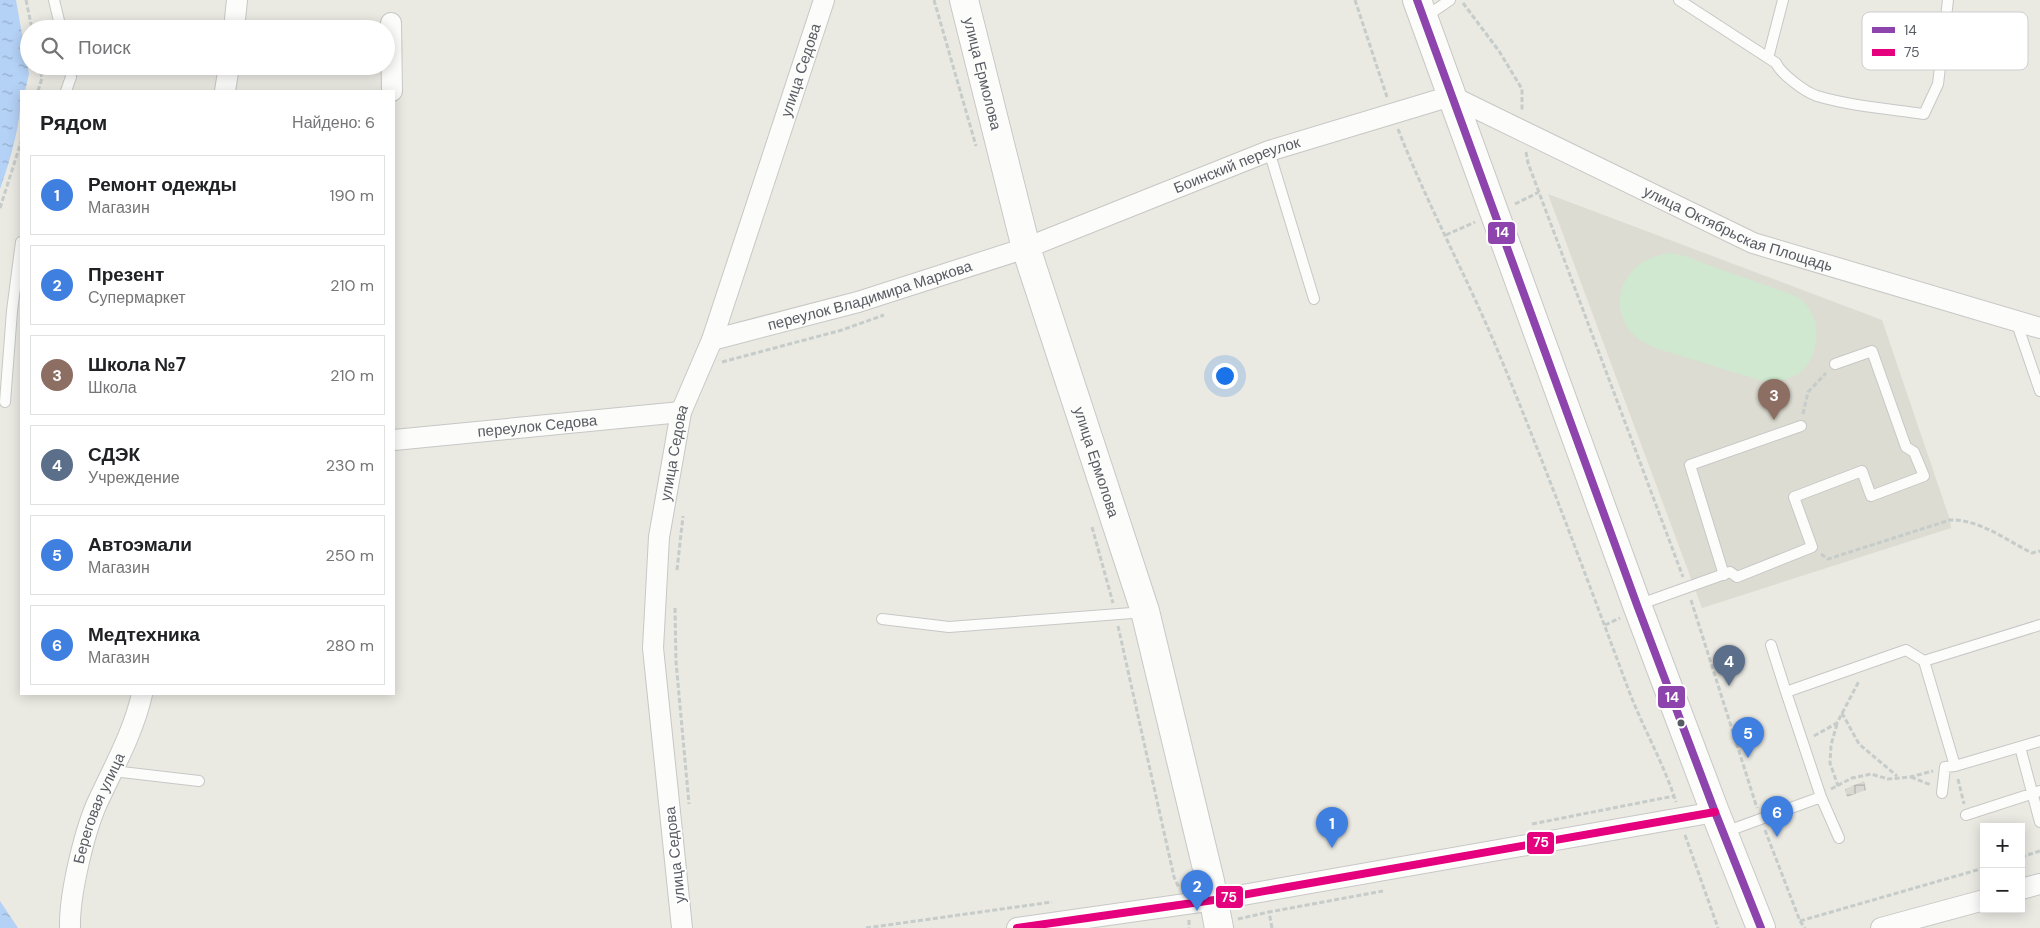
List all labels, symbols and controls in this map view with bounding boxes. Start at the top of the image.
legend [1862,12,2028,70]
street label: улица Ермолова [959,15,1006,133]
search box [20,20,395,75]
street label: улица Седова [776,20,826,120]
text: 14 [1904,21,1917,39]
icon: search [38,34,66,62]
text: Поиск [78,35,131,60]
text: 75 [1904,43,1920,61]
text: Рядом [40,109,107,137]
text: Найдено: 6 [292,112,375,133]
street label: Боинский переулок [1171,132,1303,198]
text: Ремонт одежды [88,172,237,197]
street label: улица Октябрьская Площадь [1640,181,1835,276]
text: 1 [54,185,60,206]
text: 190 m [330,185,374,206]
text: Магазин [88,197,150,218]
line badge: 14 [1487,221,1516,245]
text: 14 [1495,223,1509,241]
street label: переулок Владимира Маркова [765,256,975,335]
text: Презент [88,262,164,287]
text: 2 [52,275,62,296]
text: 210 m [330,275,374,296]
text: Супермаркет [88,287,186,308]
text: Школа №7 [88,352,186,377]
your location [1212,363,1238,389]
text: 3 [52,365,62,386]
text: 210 m [330,365,374,386]
text: Школа [88,377,137,398]
pin: 3 [1758,379,1790,420]
street label: улица Седова [656,401,693,503]
street label: улица Ермолова [1069,404,1124,521]
street label: переулок Седова [477,410,599,442]
text: СДЭК [88,442,140,467]
text: 4 [52,455,62,476]
text: 230 m [326,455,374,476]
text: Учреждение [88,467,180,488]
text: Автоэмали [88,532,192,557]
text: 5 [52,545,62,566]
text: 250 m [326,545,374,566]
text: Магазин [88,557,150,578]
text: Медтехника [88,622,200,647]
text: 6 [52,635,62,656]
text: 280 m [326,635,374,656]
pin: 4 [1713,645,1745,686]
text: Магазин [88,647,150,668]
line badge: 14 [1657,685,1686,709]
text: 14 [1665,688,1679,706]
pin: 5 [1732,717,1764,758]
unlabelled marker [1676,718,1686,728]
street label: Береговая улица [69,749,130,866]
pin: 6 [1761,796,1793,837]
street label: улица Седова [660,805,690,904]
pin: 1 [1316,807,1348,848]
map controls [1980,823,2025,913]
button: + [1980,823,2025,868]
line badge: 75 [1526,831,1555,855]
text: 75 [1533,833,1549,851]
button: − [1980,868,2025,913]
pin: 2 [1181,870,1213,911]
line badge: 75 [1215,885,1244,909]
text: 75 [1221,888,1237,906]

